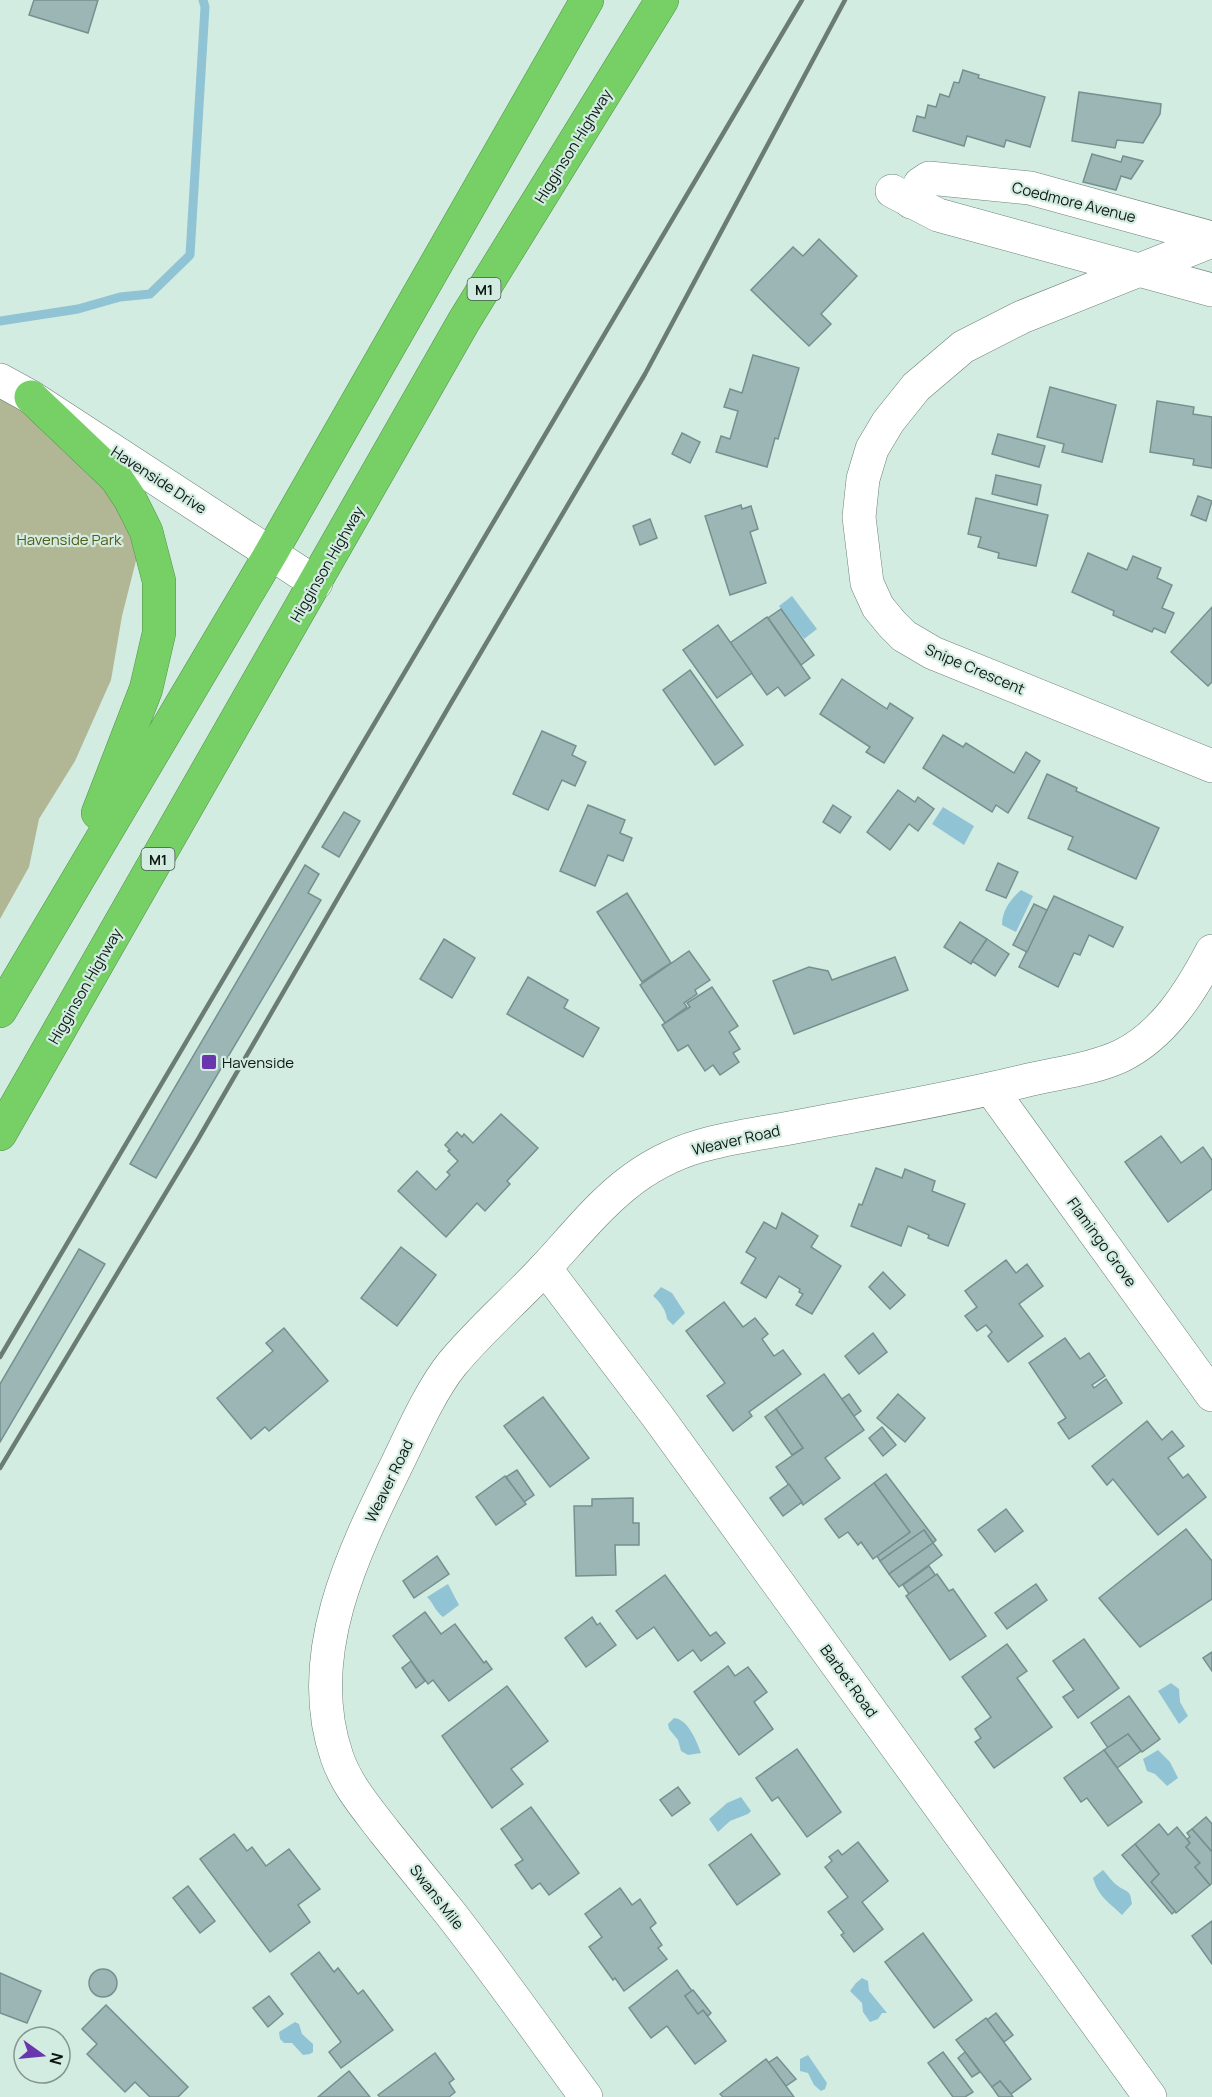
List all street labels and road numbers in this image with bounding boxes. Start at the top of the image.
street label: Higginson Highway [529,85,617,207]
street label: Coedmore Avenue [1010,176,1138,228]
road number: M1 [468,278,500,300]
street label: Havenside Drive [107,441,211,519]
street label: Higginson Highway [285,502,369,626]
street label: Snipe Crescent [922,639,1028,699]
road number: M1 [142,848,174,870]
street label: Higginson Highway [43,924,127,1048]
street label: Weaver Road [690,1120,782,1160]
street label: Flamingo Grove [1062,1193,1142,1291]
street label: Weaver Road [360,1436,418,1526]
street label: Barbet Road [815,1640,883,1722]
street label: Swans Mile [405,1860,469,1934]

